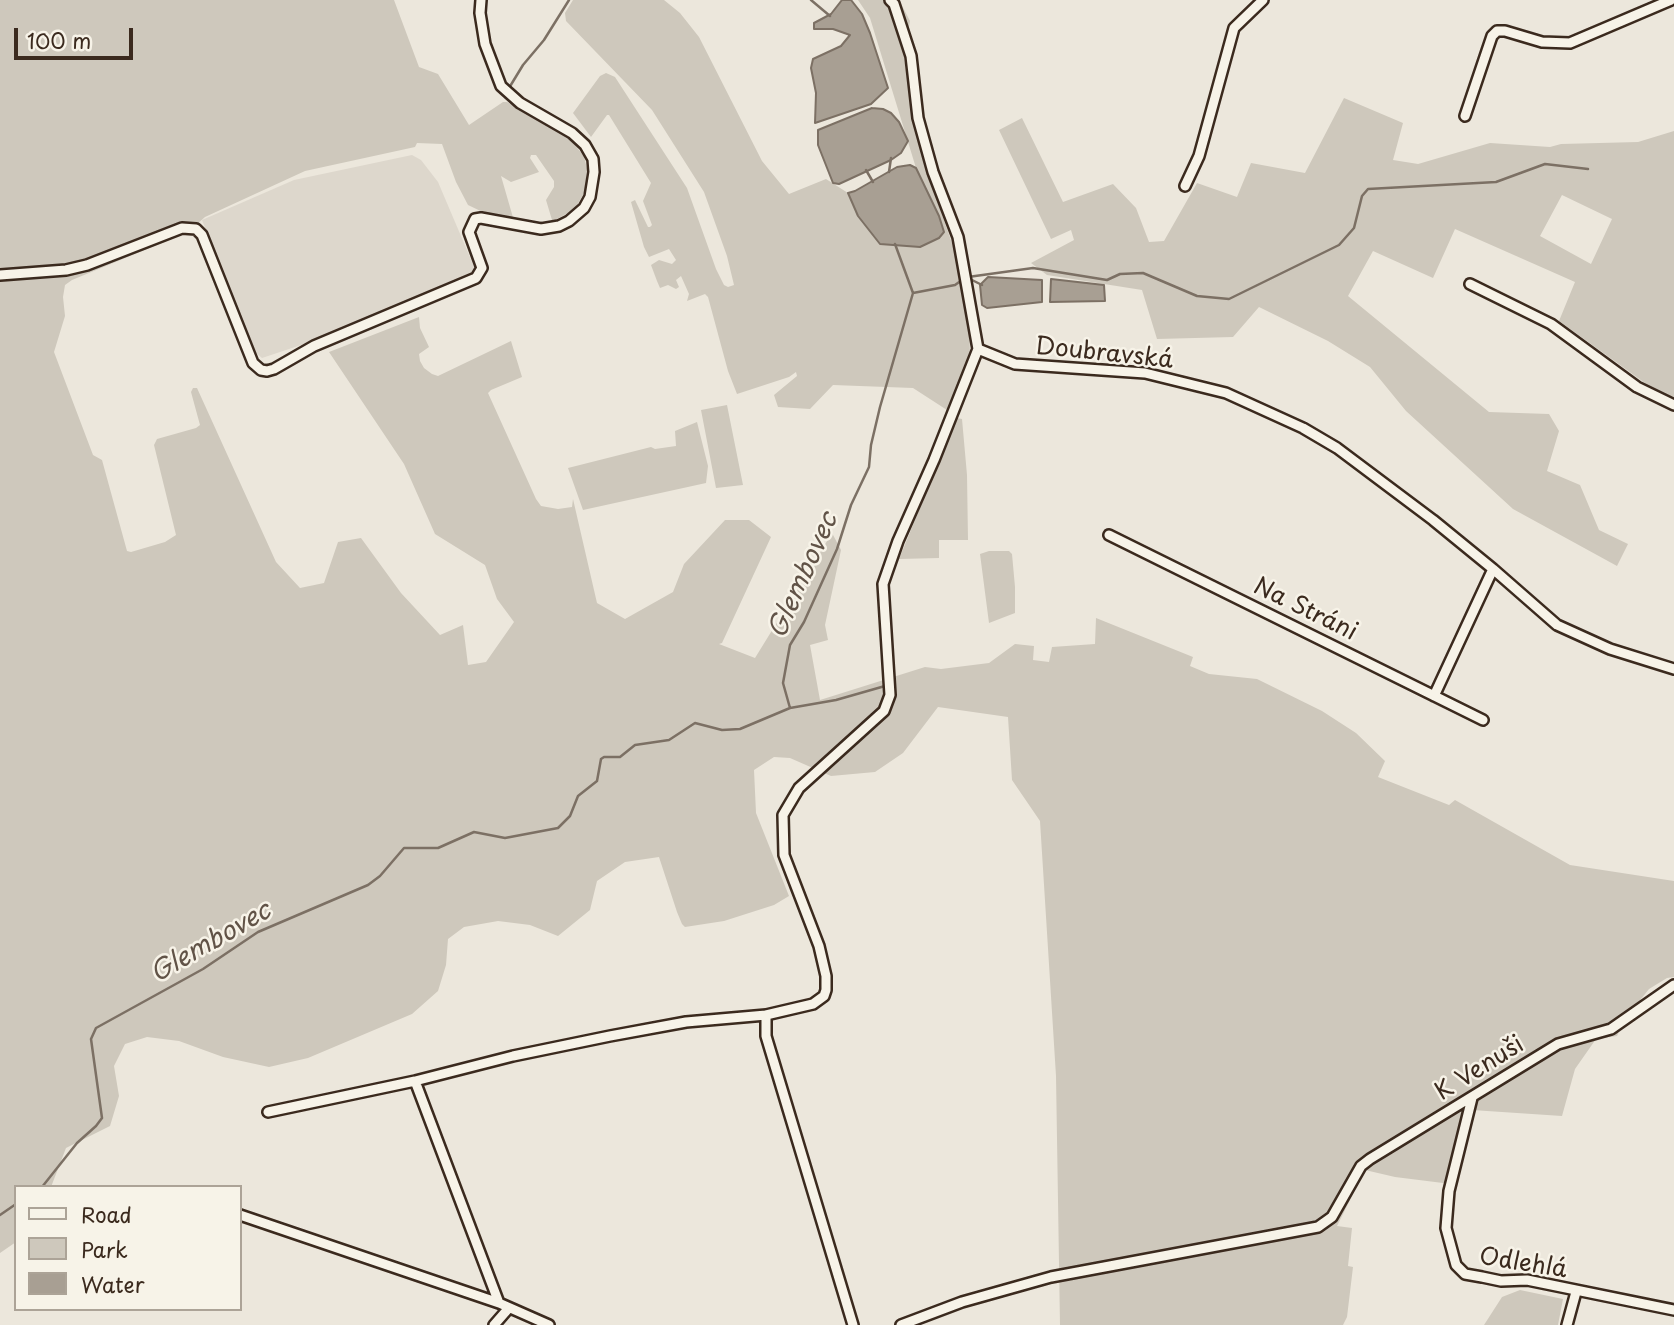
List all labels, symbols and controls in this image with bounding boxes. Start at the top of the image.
scale bar [18,14,136,58]
text: 100 m [27,24,91,56]
street label: Doubravská [1033,332,1175,376]
water label: Glembovec [762,508,846,644]
street label: Na Stráni [1248,573,1362,647]
water label: Glembovec [145,896,277,990]
street label: K Venuši [1430,1031,1530,1107]
legend [14,1185,242,1311]
text: Road [81,1198,132,1230]
text: Park [81,1233,128,1265]
street label: Odlehlá [1477,1243,1569,1285]
text: Water [81,1268,144,1300]

